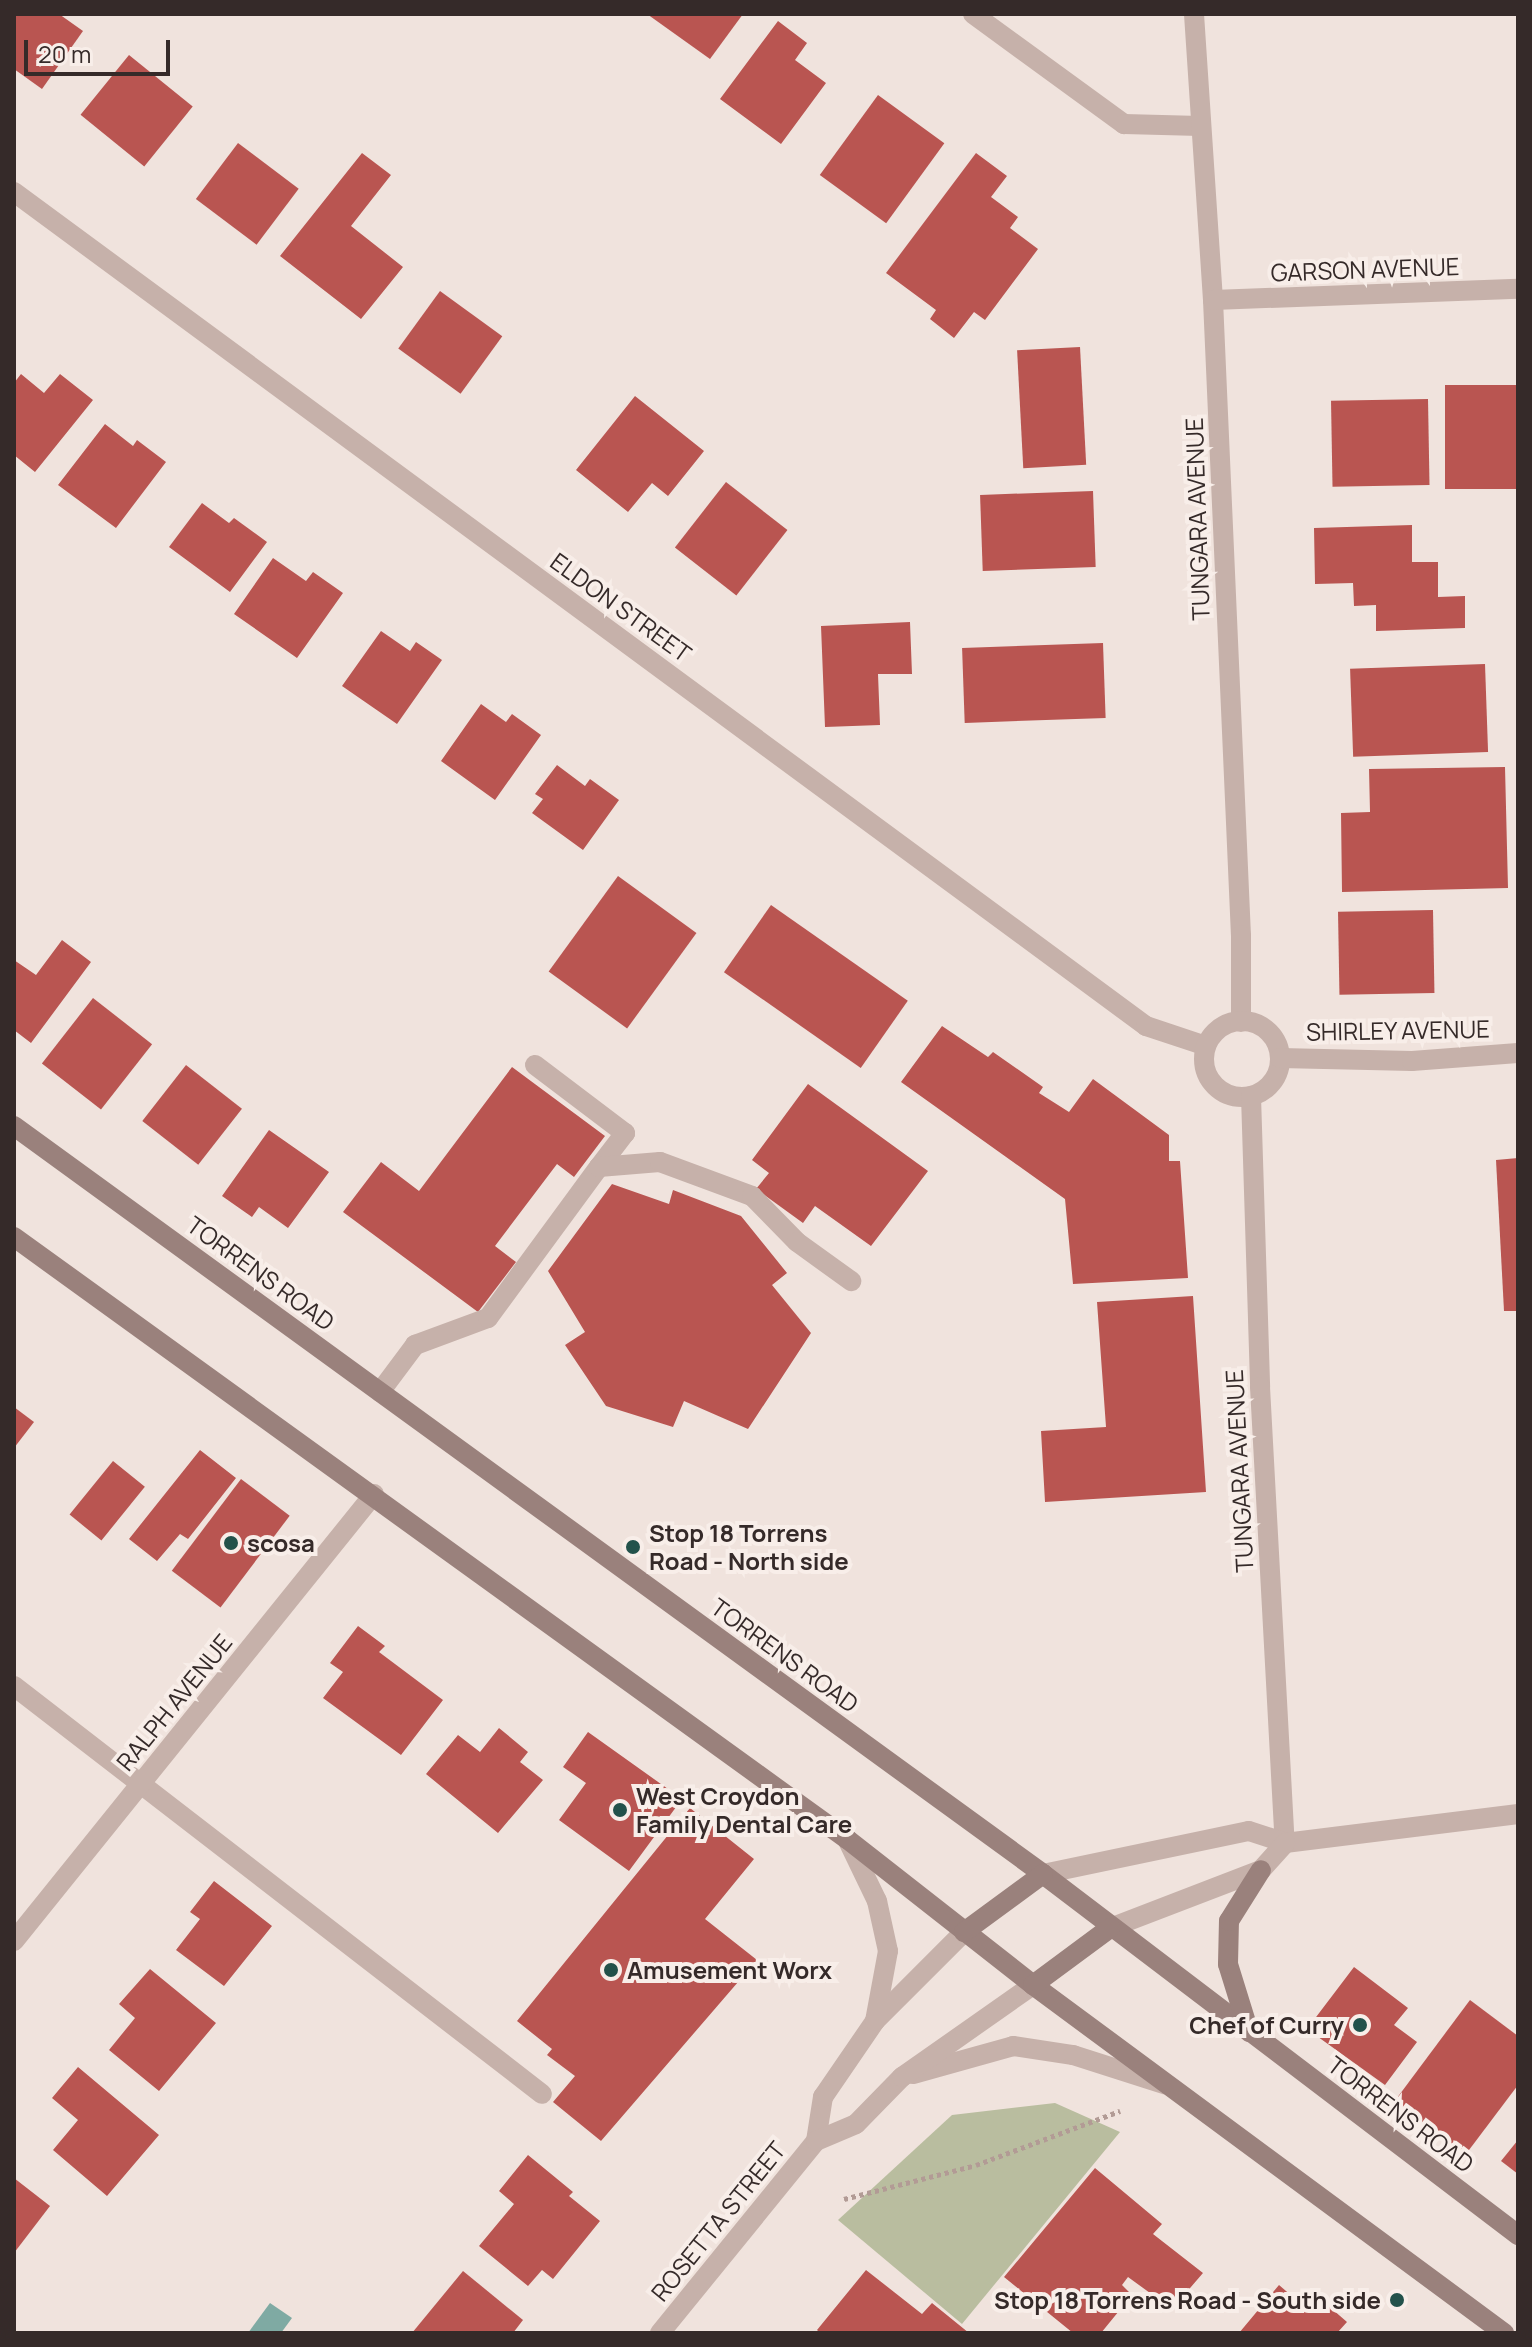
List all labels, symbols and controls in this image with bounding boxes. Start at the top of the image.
scale bar [28,24,174,74]
text: 20 m [38,37,91,70]
street label: GARSON AVENUE [1270,251,1460,287]
street label: TUNGARA AVENUE [1179,417,1215,621]
street label: ELDON STREET [545,546,697,668]
street label: SHIRLEY AVENUE [1305,1014,1491,1046]
street label: TORRENS ROAD [182,1210,340,1336]
street label: TUNGARA AVENUE [1219,1369,1259,1573]
place label: Stop 18 Torrens Road - North side [649,1519,849,1575]
place label: scosa [247,1529,315,1557]
marker: scosa [222,1534,240,1552]
marker: Stop 18 Torrens Road - North side [624,1538,642,1556]
street label: TORRENS ROAD [706,1592,864,1718]
street label: RALPH AVENUE [110,1628,238,1776]
place label: West Croydon Family Dental Care [636,1782,852,1838]
marker: West Croydon Family Dental Care [611,1801,629,1819]
place label: Amusement Worx [627,1956,832,1984]
marker: Amusement Worx [602,1961,620,1979]
place label: Chef of Curry [1189,2011,1344,2039]
marker: Chef of Curry [1351,2016,1369,2034]
street label: TORRENS ROAD [1322,2050,1480,2178]
street label: ROSETTA STREET [645,2136,791,2306]
place label: Stop 18 Torrens Road - South side [994,2286,1381,2314]
marker: Stop 18 Torrens Road - South side [1388,2291,1406,2309]

